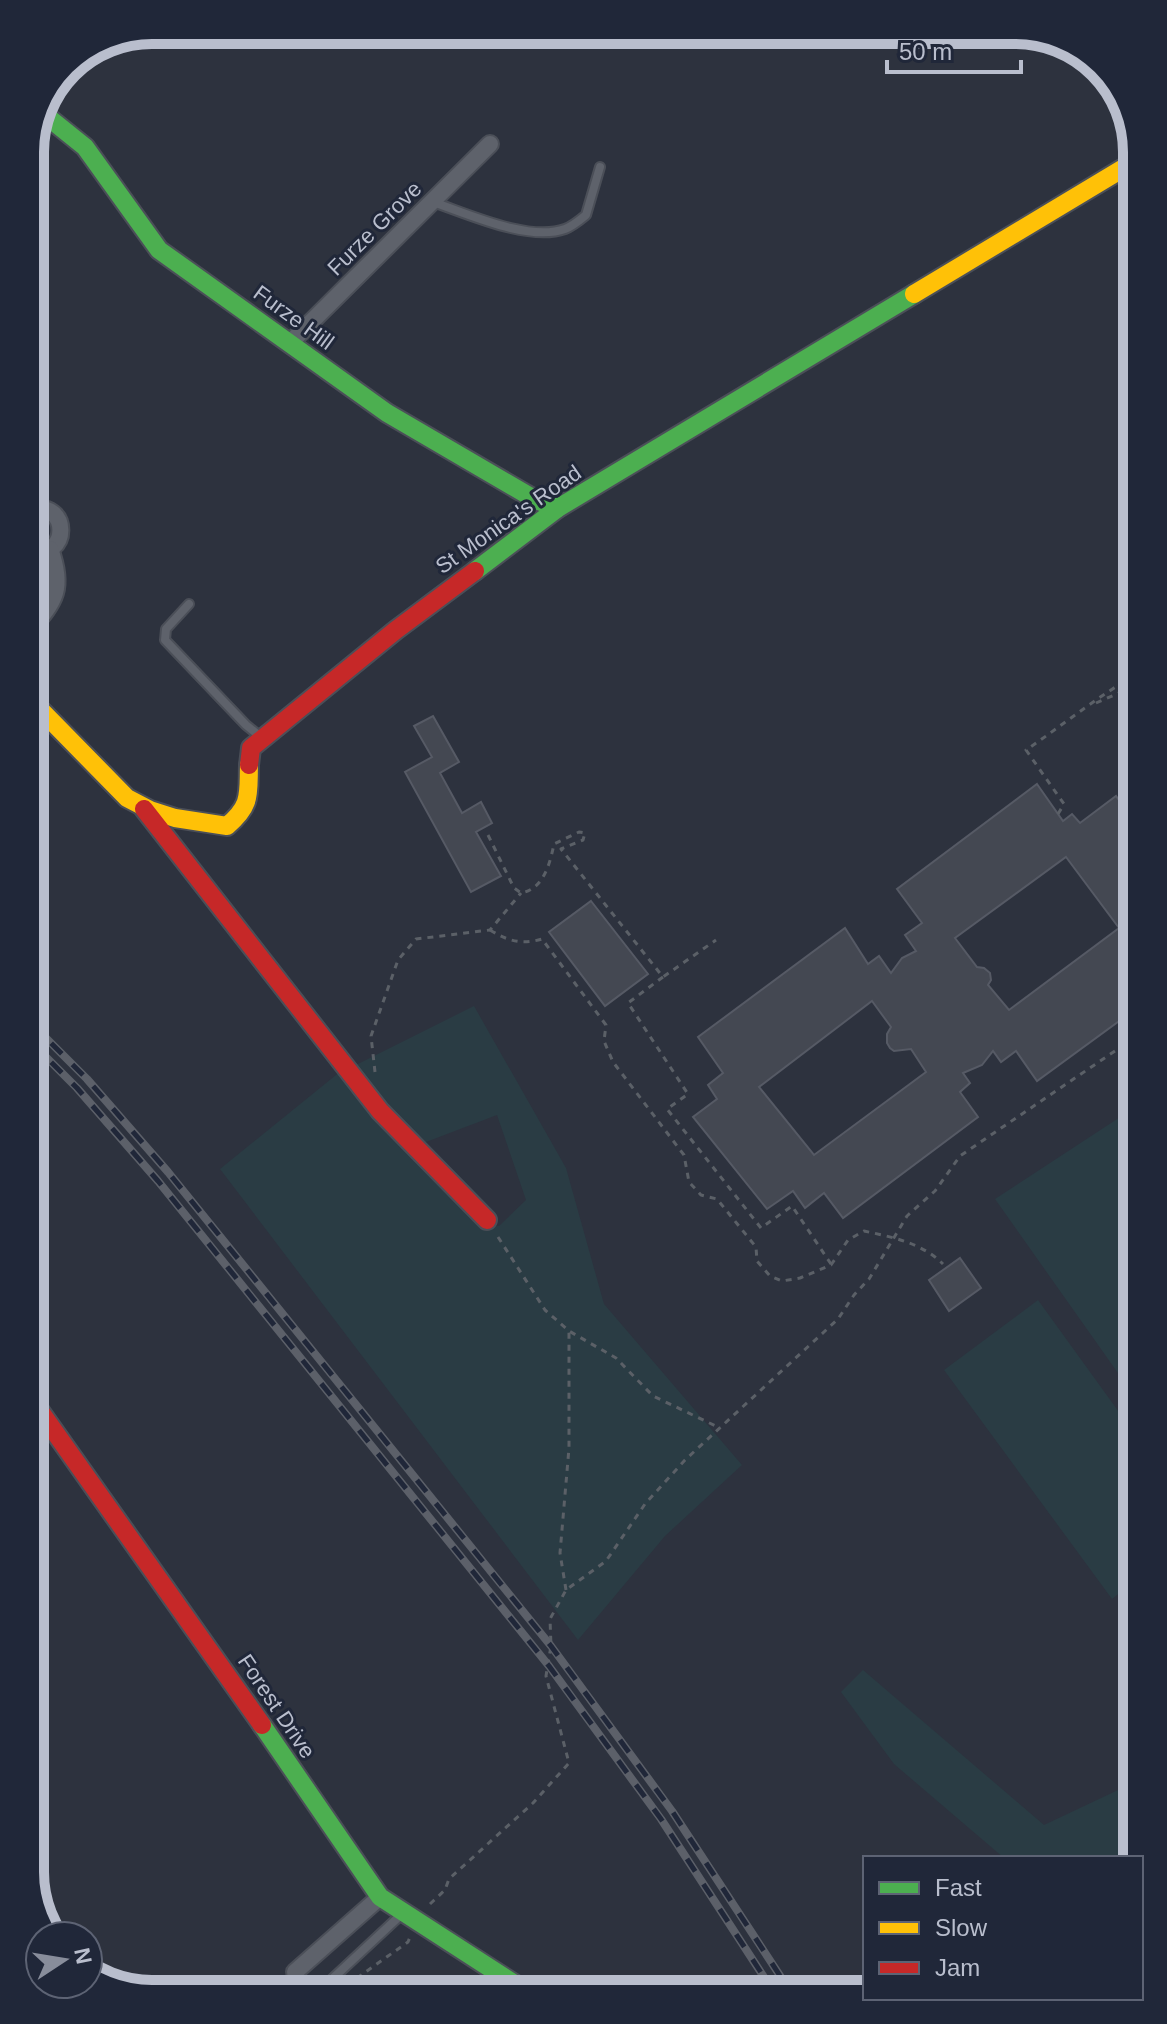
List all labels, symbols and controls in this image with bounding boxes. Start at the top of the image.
scale bar [887,24,1021,74]
text: 50 m [899,38,952,65]
street label: Furze Grove [322,176,426,280]
street label: Furze Hill [249,280,339,355]
street label: St Monica's Road [431,460,586,579]
street label: Forest Drive [233,1650,320,1763]
legend [863,1856,1143,2000]
text: Fast [935,1874,982,1901]
text: Slow [935,1914,988,1941]
north arrow [24,1920,104,2000]
text: N [69,1946,97,1966]
text: Jam [935,1954,980,1981]

